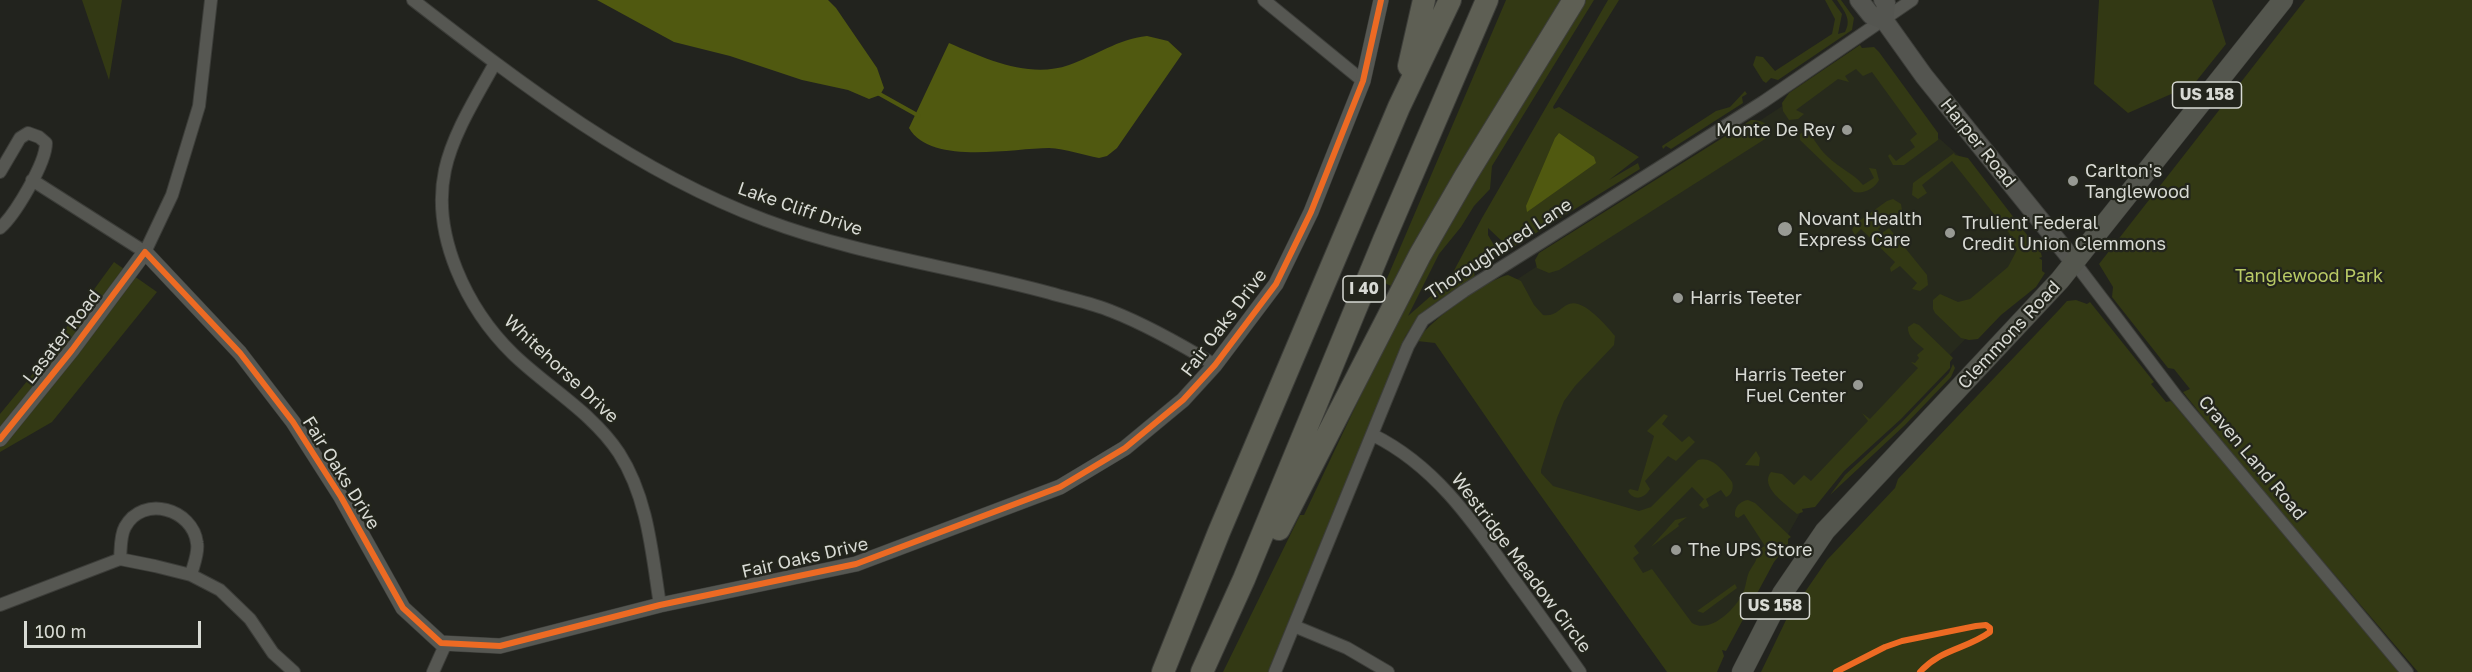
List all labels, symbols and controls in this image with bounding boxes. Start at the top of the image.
road number: US 158 [2172,82,2242,108]
street label: Harper Road [1936,94,2020,192]
place label: Monte De Rey [1716,119,1835,141]
marker: Monte De Rey [1840,123,1854,137]
place label: Carlton's Tanglewood [2085,160,2190,202]
marker: Carlton's Tanglewood [2066,174,2080,188]
street label: Lake Cliff Drive [735,178,865,240]
street label: Thoroughbred Lane [1422,194,1576,304]
place label: Novant Health Express Care [1798,208,1922,250]
place label: Trulient Federal Credit Union Clemmons [1962,212,2166,254]
marker: Novant Health Express Care [1776,220,1794,238]
marker: Trulient Federal Credit Union Clemmons [1943,226,1957,240]
street label: Fair Oaks Drive [1177,265,1271,381]
park label: Tanglewood Park [2235,265,2383,287]
road number: I 40 [1343,276,1385,302]
street label: Clemmons Road [1953,276,2065,394]
street label: Lasater Road [19,286,105,388]
place label: Harris Teeter [1690,287,1802,309]
marker: Harris Teeter [1671,291,1685,305]
street label: Whitehorse Drive [499,310,623,428]
place label: Harris Teeter Fuel Center [1734,364,1846,406]
marker: Harris Teeter Fuel Center [1851,378,1865,392]
street label: Craven Land Road [2194,391,2310,525]
street label: Fair Oaks Drive [298,413,384,533]
street label: Westridge Meadow Circle [1446,469,1596,657]
street label: Fair Oaks Drive [740,533,870,583]
place label: The UPS Store [1688,539,1813,561]
marker: The UPS Store [1669,543,1683,557]
road number: US 158 [1740,593,1810,619]
scale bar [27,609,204,647]
text: 100 m [35,620,86,642]

